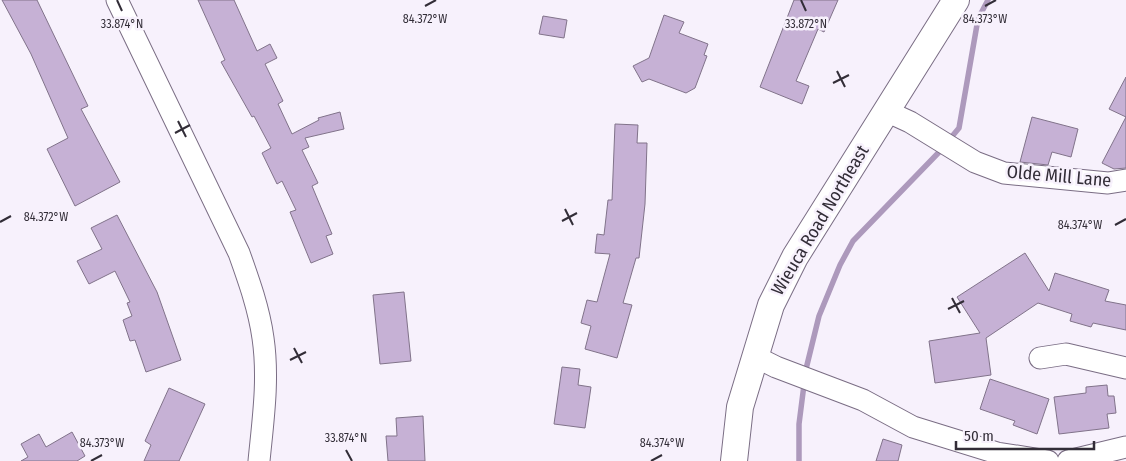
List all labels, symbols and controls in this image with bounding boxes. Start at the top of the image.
text: 84.372°W [403,12,447,26]
text: 84.373°W [963,12,1007,26]
text: 33.874°N [101,17,143,31]
text: 33.872°N [785,17,827,31]
street label: Wieuca Road Northeast [766,141,874,299]
street label: Olde Mill Lane [1006,160,1112,192]
text: 84.372°W [24,210,68,224]
text: 84.374°W [1058,218,1102,232]
scale bar [956,418,1094,450]
text: 50 m [964,427,994,445]
text: 33.874°N [325,431,367,445]
text: 84.373°W [80,436,124,450]
text: 84.374°W [640,436,684,450]

